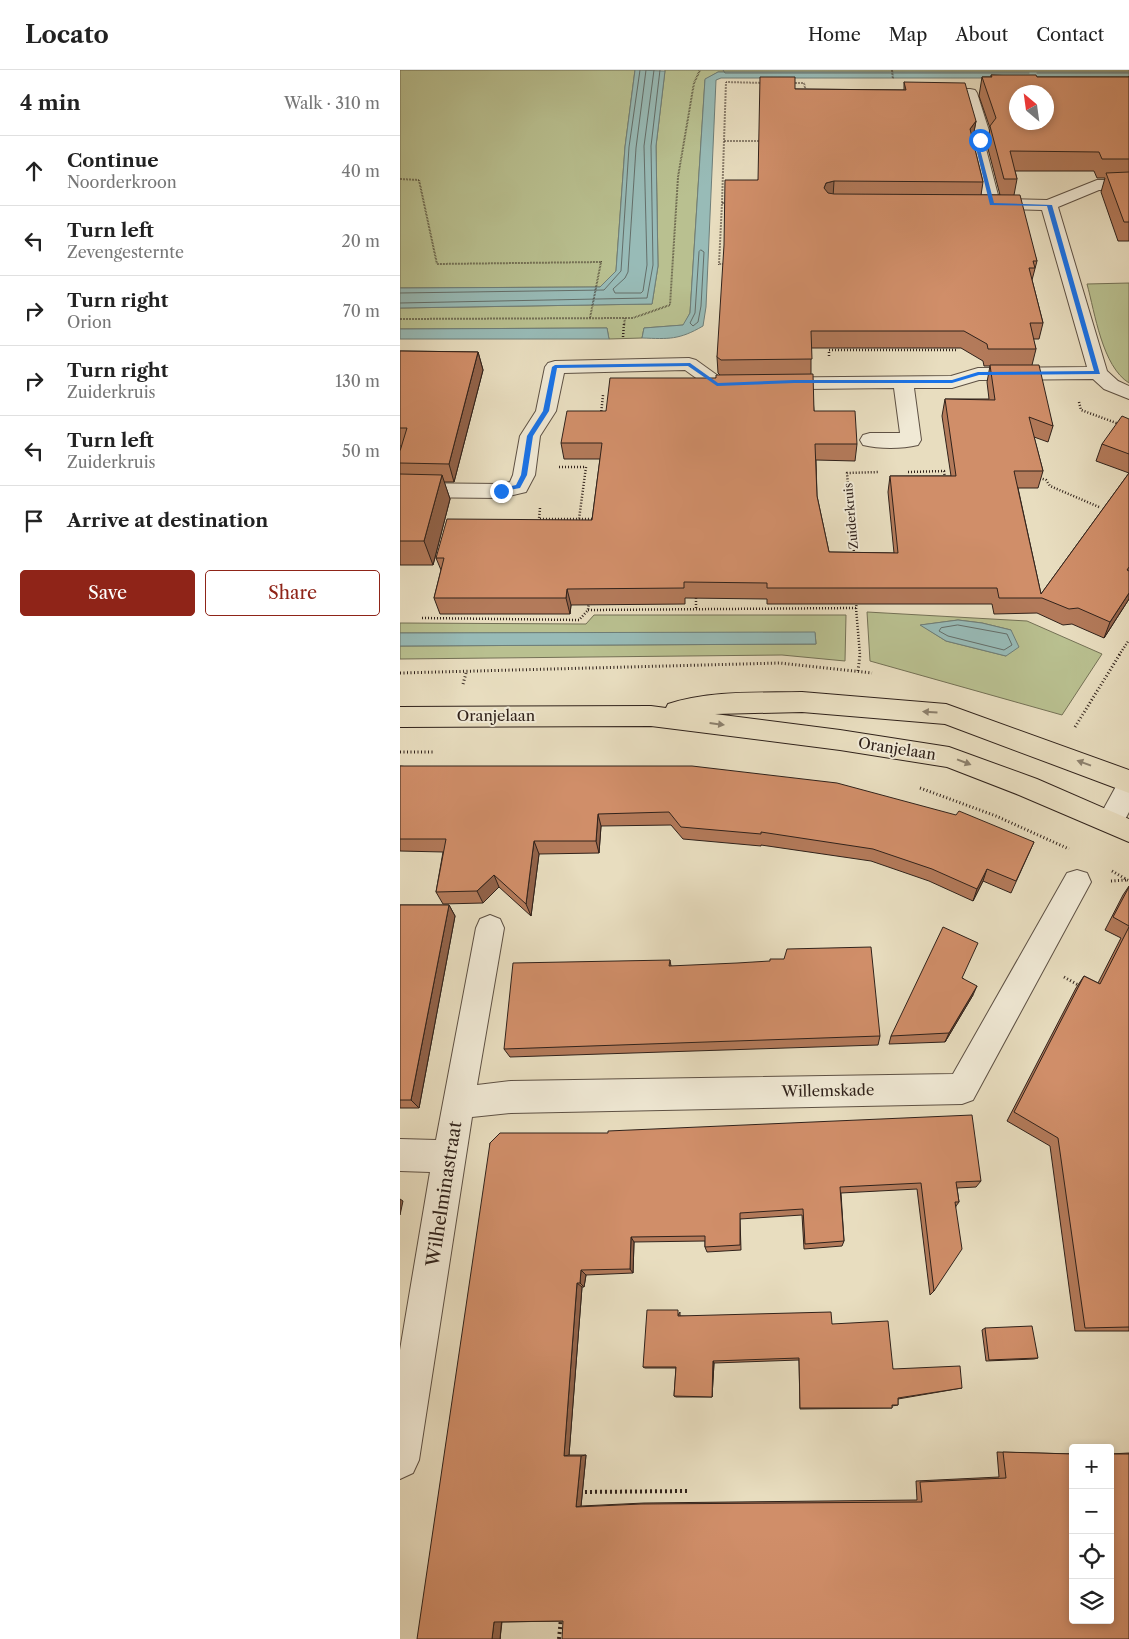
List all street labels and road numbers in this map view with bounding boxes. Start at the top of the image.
street label: Zuiderkruis [840,482,861,550]
street label: Oranjelaan [457,706,536,725]
street label: Oranjelaan [857,733,938,764]
street label: Willemskade [781,1080,874,1101]
street label: Wilhelminastraat [421,1119,466,1269]

